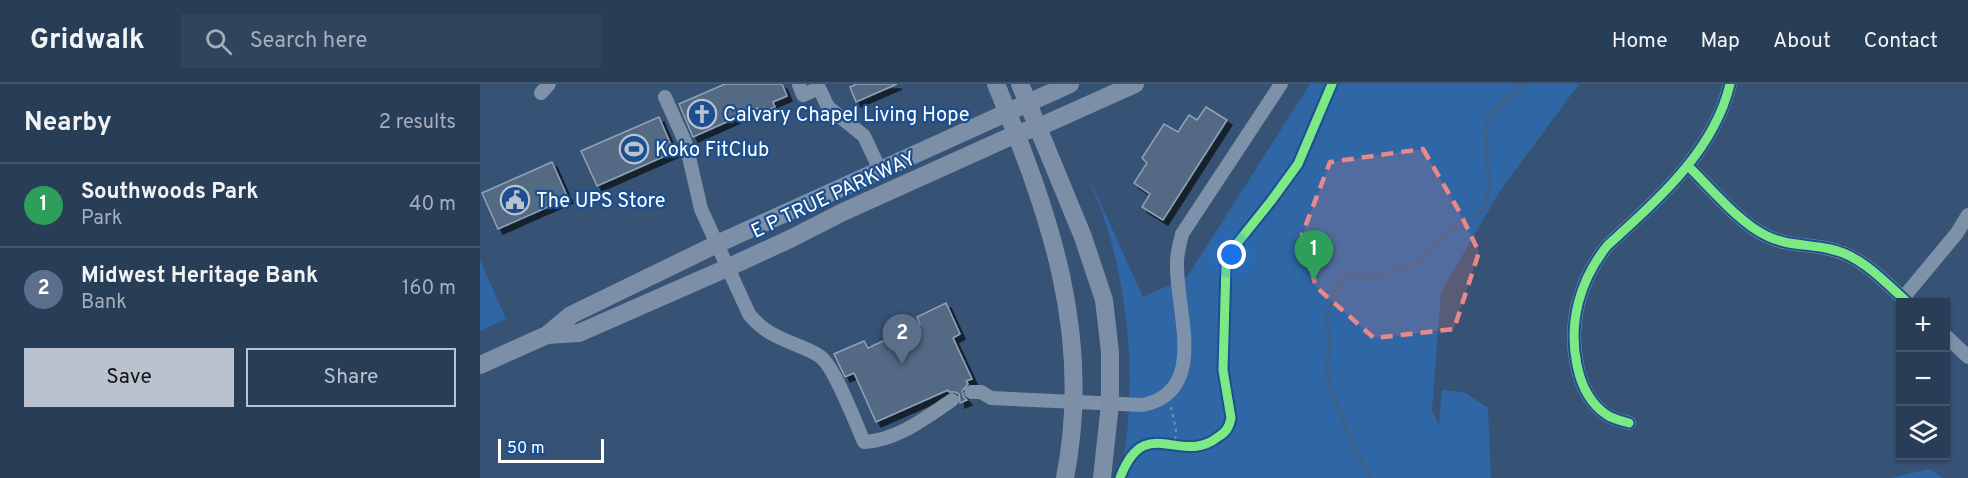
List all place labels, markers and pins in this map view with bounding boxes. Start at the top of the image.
church icon: Calvary Chapel Living Hope [686,98,718,130]
place label: Calvary Chapel Living Hope [723,103,970,129]
sports icon: Koko FitClub [618,133,650,165]
place label: Koko FitClub [655,138,769,164]
public building icon: The UPS Store [499,184,531,216]
place label: The UPS Store [536,189,666,215]
pin: 1 [1294,230,1334,280]
pin: 2 [882,314,922,364]

